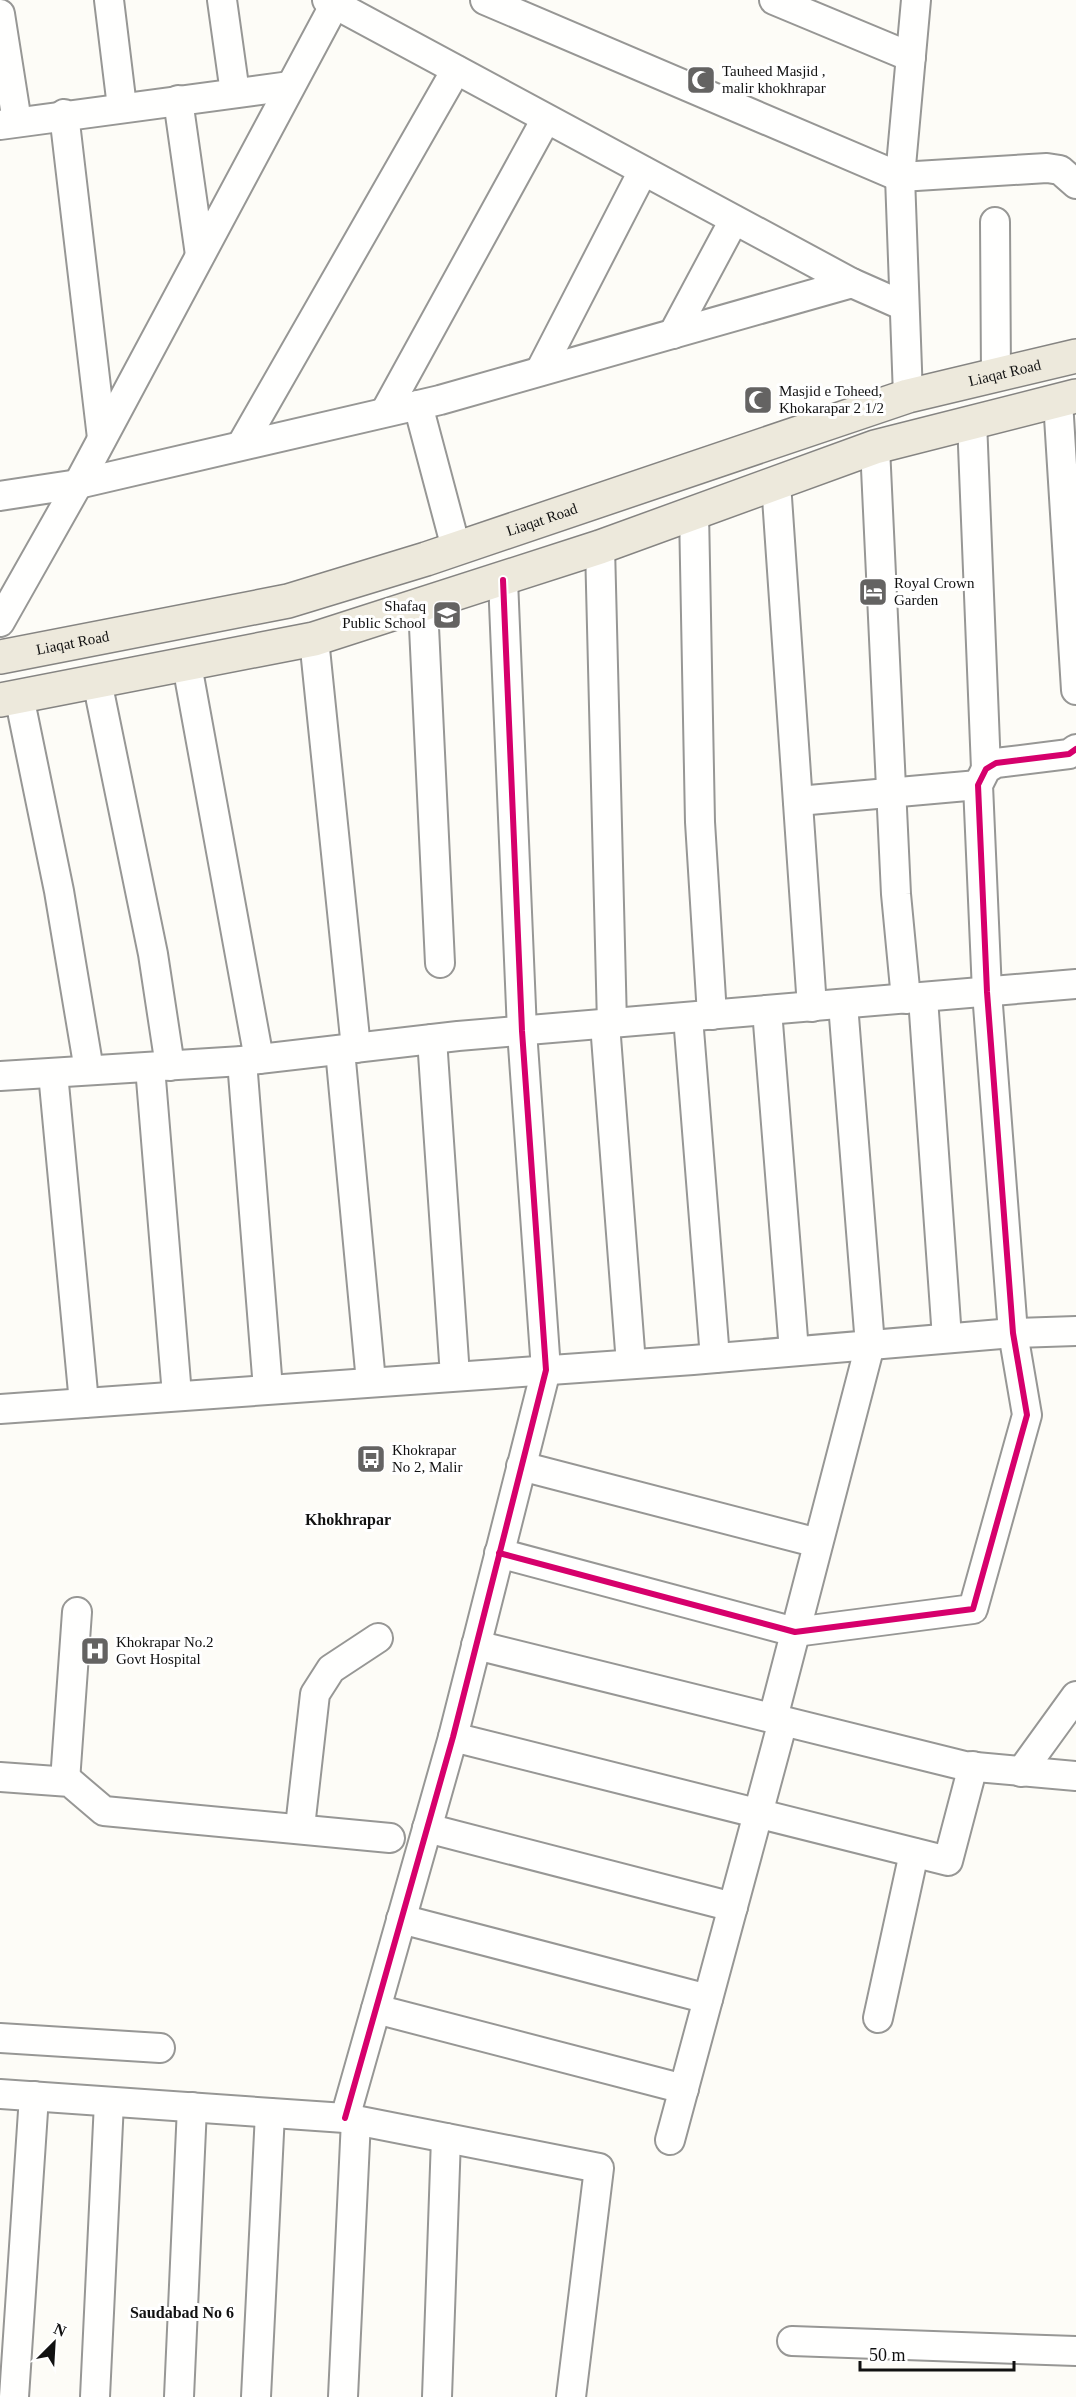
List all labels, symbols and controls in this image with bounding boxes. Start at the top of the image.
place label: Tauheed Masjid , malir khokhrapar [722,63,826,96]
mosque icon: Tauheed Masjid , malir khokhrapar [685,64,717,96]
street label: Liaqat Road [967,356,1043,389]
place label: Masjid e Toheed, Khokarapar 2 1/2 [779,383,884,416]
mosque icon: Masjid e Toheed, Khokarapar 2 1/2 [742,384,774,416]
street label: Liaqat Road [504,500,580,539]
place label: Royal Crown Garden [894,575,975,608]
hotel icon: Royal Crown Garden [857,576,889,608]
place label: Shafaq Public School [342,598,426,631]
school or university icon: Shafaq Public School [431,599,463,631]
street label: Liaqat Road [35,628,111,658]
place label: Khokrapar No 2, Malir [392,1442,462,1475]
bus stop icon: Khokrapar No 2, Malir [355,1443,387,1475]
district label: Khokhrapar [305,1511,391,1529]
place label: Khokrapar No.2 Govt Hospital [116,1634,213,1667]
hospital icon: Khokrapar No.2 Govt Hospital [79,1635,111,1667]
district label: Saudabad No 6 [130,2304,234,2321]
north arrow [24,2313,84,2373]
text: N [51,2320,69,2340]
scale bar [860,2334,1014,2372]
text: 50 m [869,2345,906,2365]

